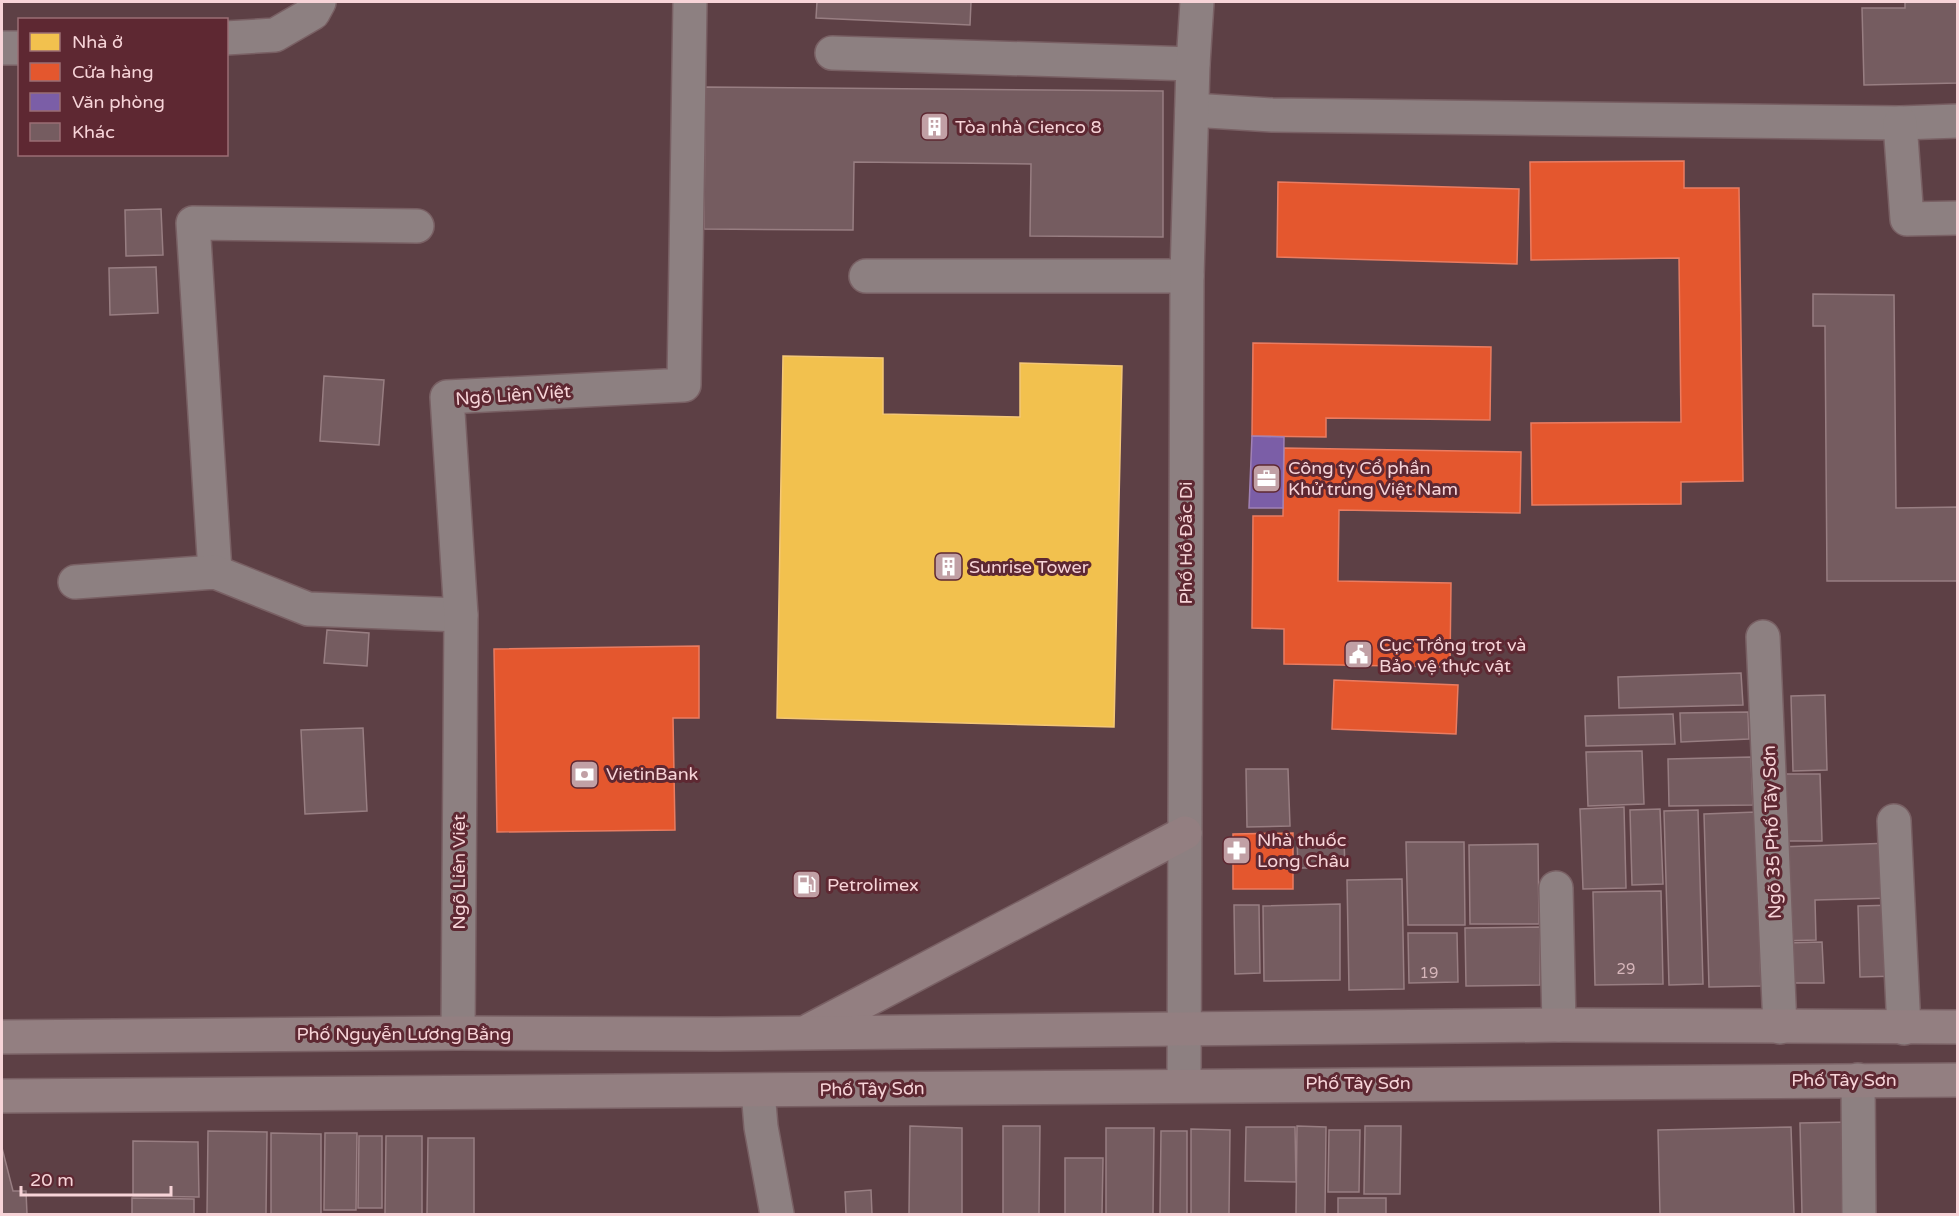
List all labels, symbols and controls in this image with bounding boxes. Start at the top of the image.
legend [18,18,228,156]
text: Nhà ở [72,31,123,53]
text: Cửa hàng [72,61,154,83]
text: Văn phòng [72,91,165,113]
building icon: Tòa nhà Cienco 8 [918,111,950,143]
place label: Tòa nhà Cienco 8 [955,116,1102,138]
text: Khác [72,121,115,143]
street label: Ngõ Liên Việt [455,380,572,410]
place label: Công ty Cổ phần Khử trùng Việt Nam [1288,457,1458,500]
office icon: Công ty Cổ phần Khử trùng Việt Nam [1251,462,1283,494]
street label: Phố Hồ Đắc Di [1175,481,1197,605]
building icon: Sunrise Tower [932,551,964,583]
place label: Sunrise Tower [969,556,1089,578]
place label: Cục Trồng trọt và Bảo vệ thực vật [1379,634,1526,677]
public building icon: Cục Trồng trọt và Bảo vệ thực vật [1342,639,1374,671]
street label: Ngõ 35 Phố Tây Sơn [1758,745,1786,919]
bank icon: VietinBank [569,758,601,790]
place label: VietinBank [606,763,699,785]
street label: Ngõ Liên Việt [448,814,470,930]
place label: Nhà thuốc Long Châu [1257,829,1350,872]
pharmacy icon: Nhà thuốc Long Châu [1220,834,1252,866]
fuel station icon: Petrolimex [790,869,822,901]
place label: Petrolimex [827,874,919,896]
house number: 29 [1617,960,1635,978]
house number: 19 [1420,964,1438,982]
street label: Phố Nguyễn Lương Bằng [297,1023,511,1045]
street label: Phố Tây Sơn [1791,1069,1897,1091]
street label: Phố Tây Sơn [1305,1072,1411,1094]
street label: Phố Tây Sơn [819,1077,925,1101]
scale bar [21,1159,171,1197]
text: 20 m [30,1169,74,1191]

